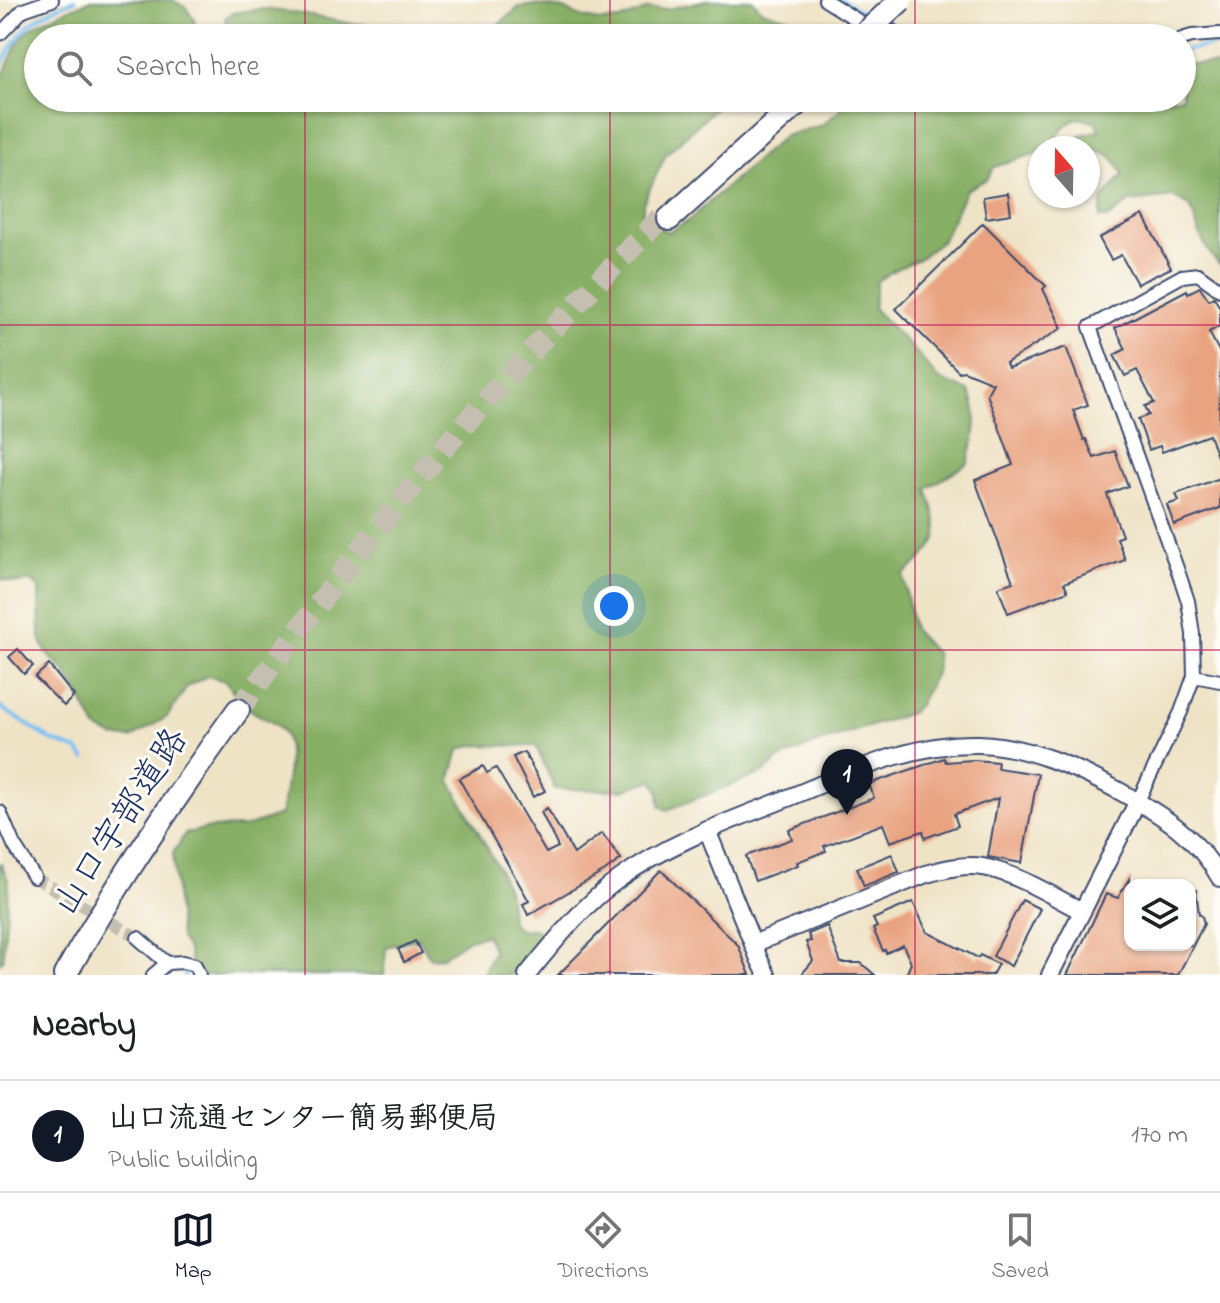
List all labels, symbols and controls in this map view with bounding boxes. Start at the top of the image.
search box [24,24,1196,112]
icon: search [52,46,96,90]
text: Search here [116,46,260,90]
north arrow [1028,136,1100,208]
your location [594,586,634,626]
street label: 山口宇部道路 [41,718,203,928]
pin: 1 [821,749,873,815]
map controls [1124,879,1196,951]
button: layers [1124,879,1196,951]
text: Nearby [32,1002,136,1052]
text: 山口流通センター簡易郵便局 [108,1098,498,1142]
text: 1 [54,1117,62,1155]
text: 170 m [1131,1117,1188,1155]
text: Public building [108,1142,258,1180]
tab: Map [171,1208,215,1288]
tab: Directions [558,1208,649,1288]
tab: Saved [991,1208,1049,1288]

